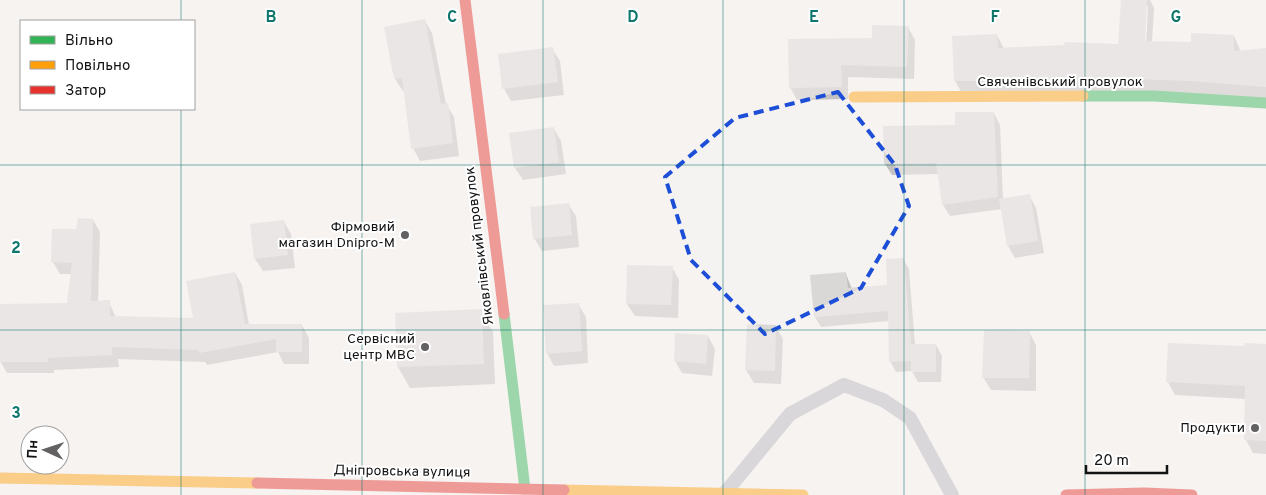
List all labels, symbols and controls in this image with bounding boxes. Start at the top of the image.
text: B [265,8,277,28]
text: C [447,8,457,28]
text: D [627,8,639,28]
text: E [809,8,819,28]
text: F [990,8,1000,28]
text: G [1171,8,1181,28]
legend [20,20,195,110]
text: Вільно [65,32,113,51]
text: Повільно [65,57,130,76]
street label: Свяченівський провулок [977,74,1143,91]
text: Затор [65,82,106,101]
street label: Яковлівський провулок [462,166,498,326]
place label: Фірмовий магазин Dnipro-M [279,219,395,252]
marker: Фірмовий магазин Dnipro-M [399,229,411,241]
text: 2 [11,239,21,259]
place label: Сервісний центр МВС [343,331,415,364]
marker: Сервісний центр МВС [419,341,431,353]
text: 3 [11,404,21,424]
place label: Продукти [1180,420,1245,437]
marker: Продукти [1249,422,1261,434]
north arrow [20,425,70,475]
text: Пн [25,440,42,459]
scale bar [1086,442,1167,474]
text: 20 m [1094,452,1129,471]
street label: Дніпровська вулиця [333,462,471,482]

